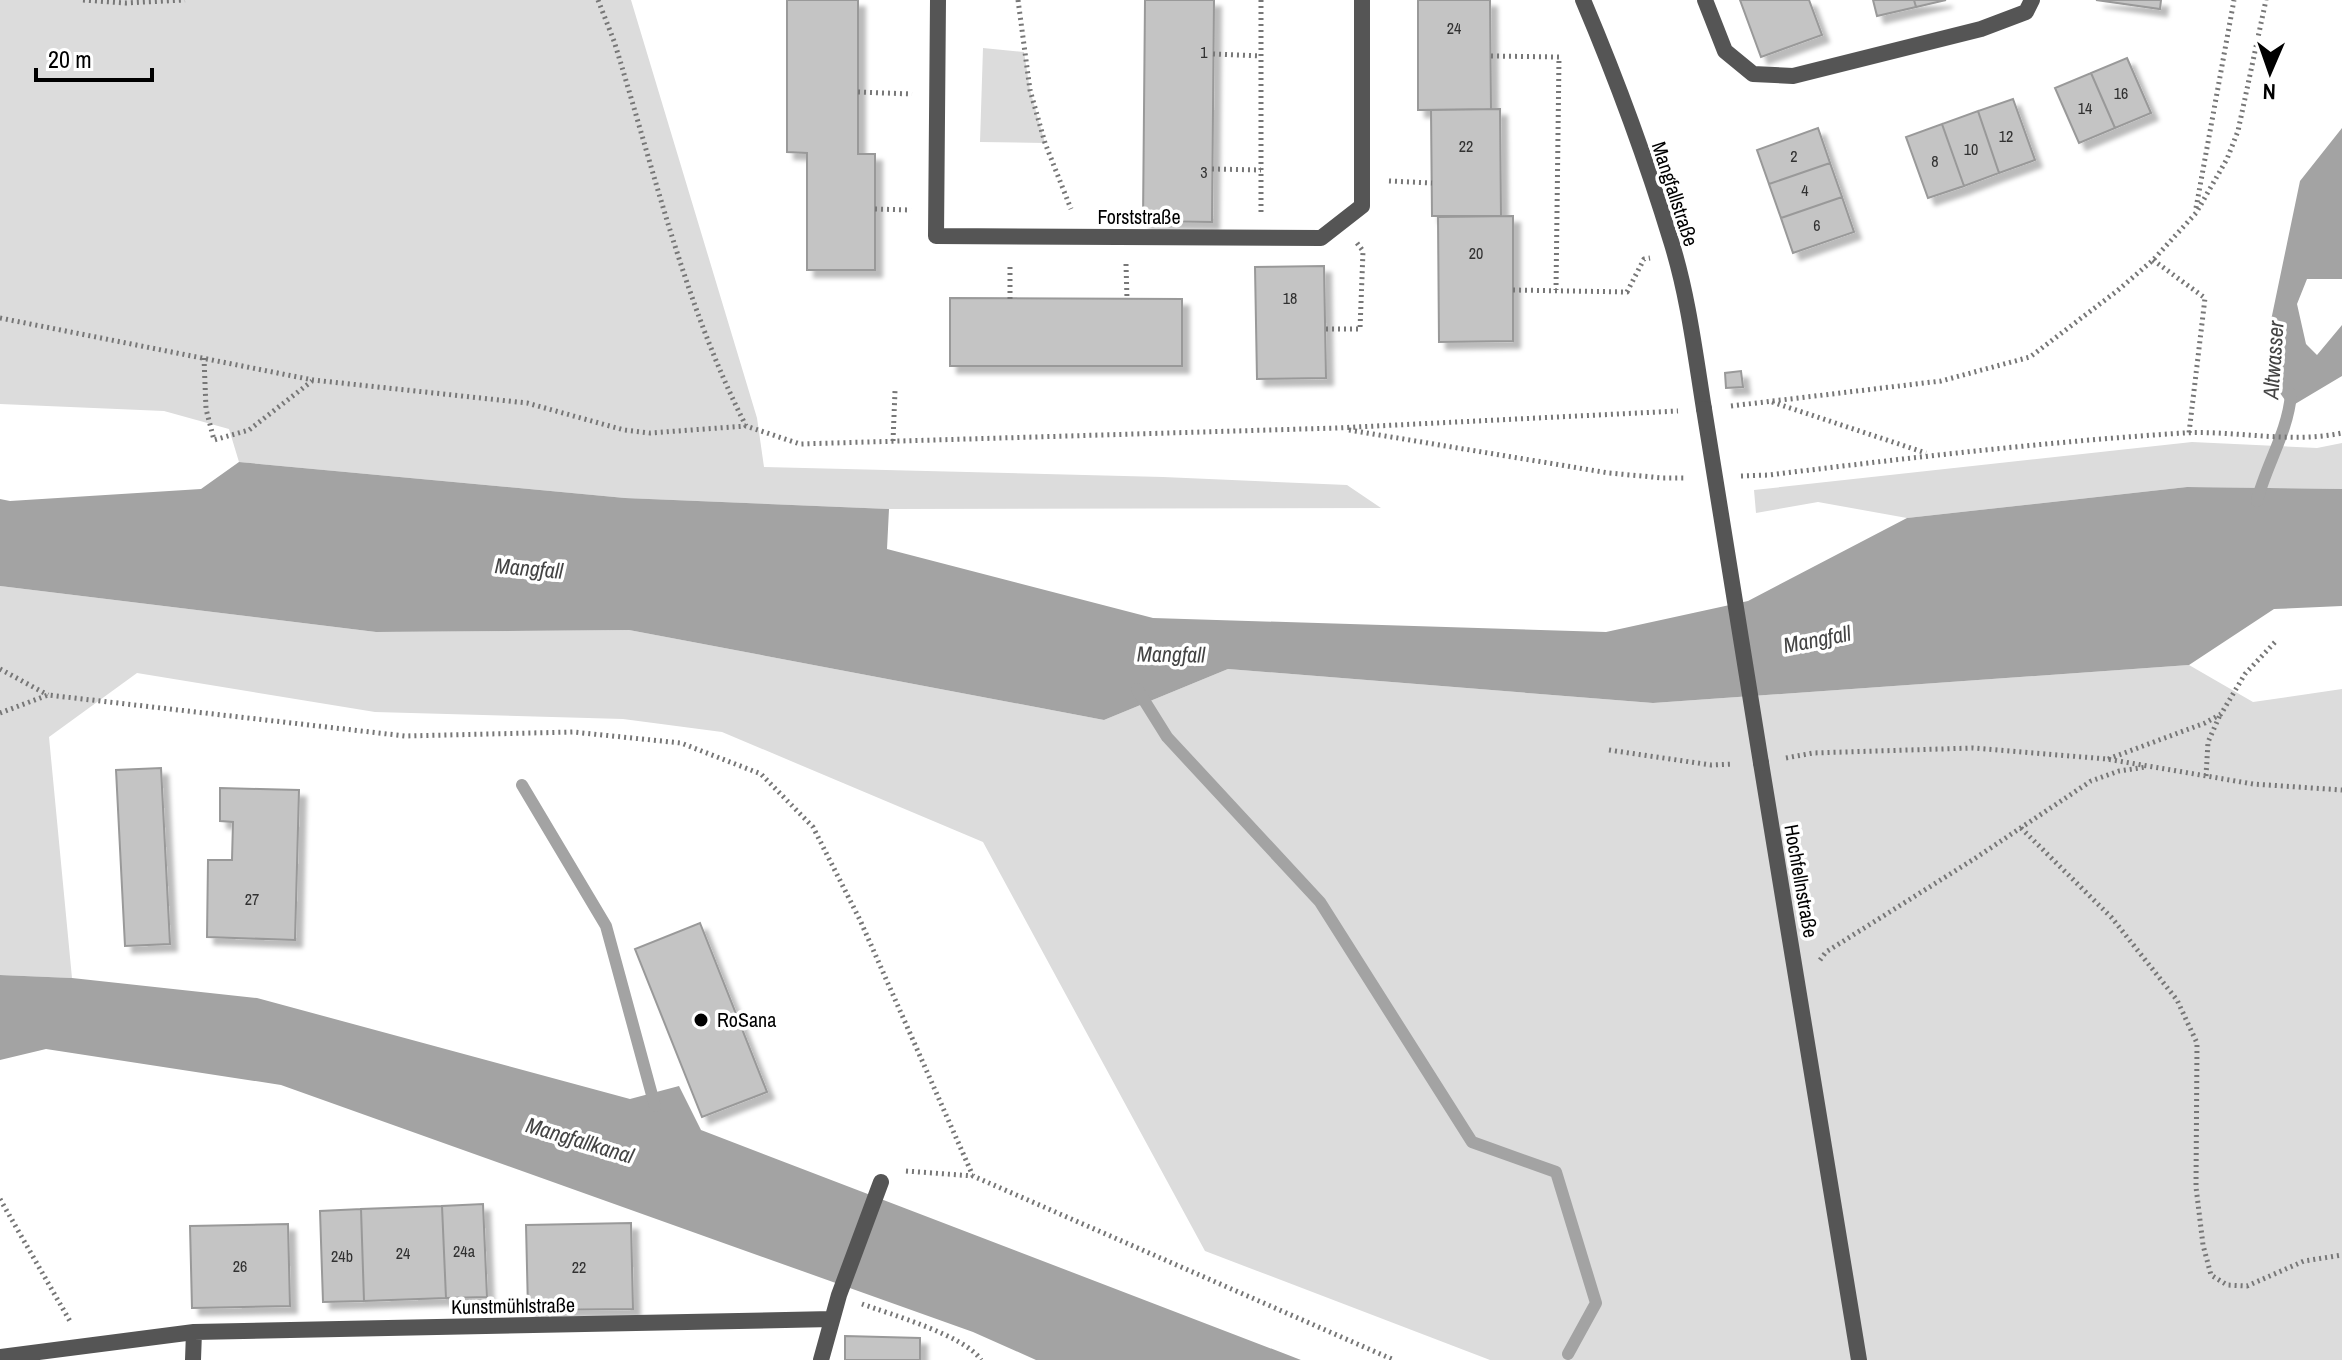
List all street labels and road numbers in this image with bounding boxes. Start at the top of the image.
street label: Mangfallstraße [1646,138,1705,250]
street label: Forststraße [1097,203,1181,230]
street label: Hochfellnstraße [1778,822,1825,940]
street label: Kunstmühlstraße [451,1291,575,1320]

